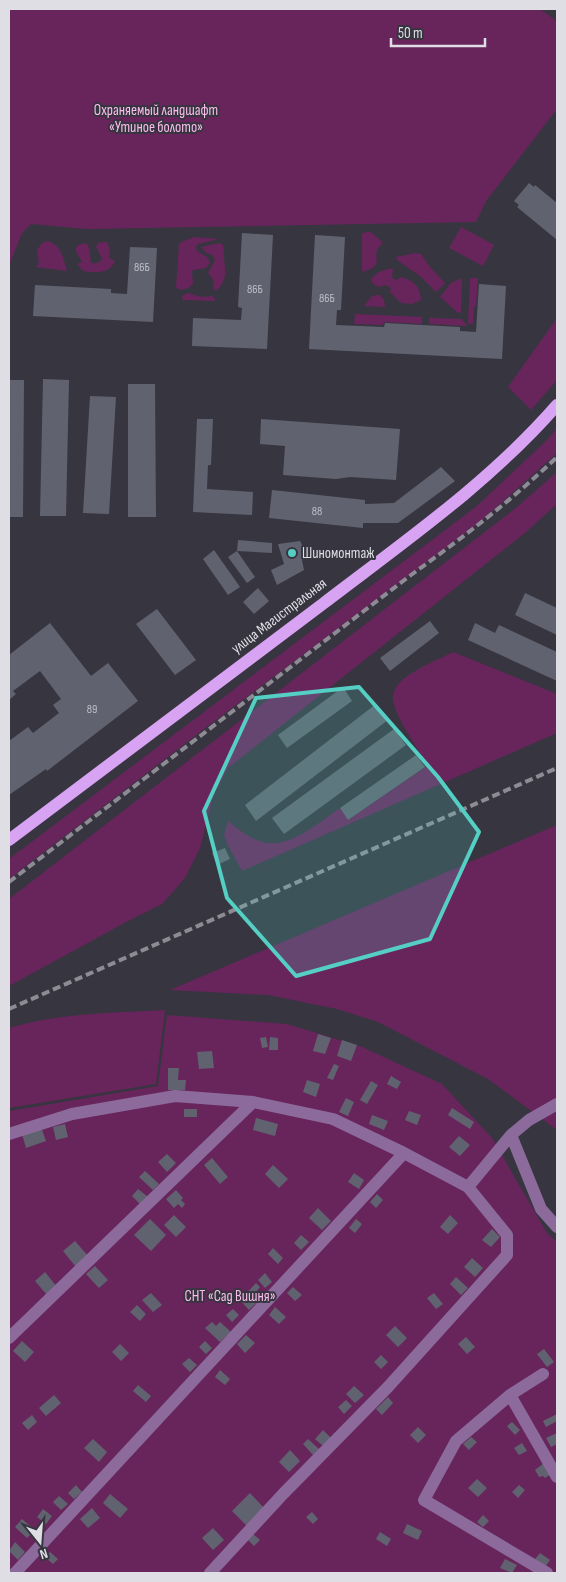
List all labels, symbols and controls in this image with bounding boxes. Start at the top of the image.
scale bar [391,15,485,47]
text: 50 m [398,24,423,43]
park label: Охраняемый ландшафт «Утиное болото» [94,101,218,137]
house number: 86Б [134,260,150,275]
house number: 86Б [247,282,263,297]
house number: 86Б [319,291,335,306]
house number: 88 [312,504,322,519]
place label: Шиномонтаж [302,544,374,563]
marker: Шиномонтаж [286,547,298,559]
street label: улица Магистральная [228,574,331,658]
house number: 89 [87,702,97,717]
park label: СНТ «Сад Вишня» [184,1287,276,1306]
north arrow [15,1517,65,1567]
text: N [38,1545,50,1563]

